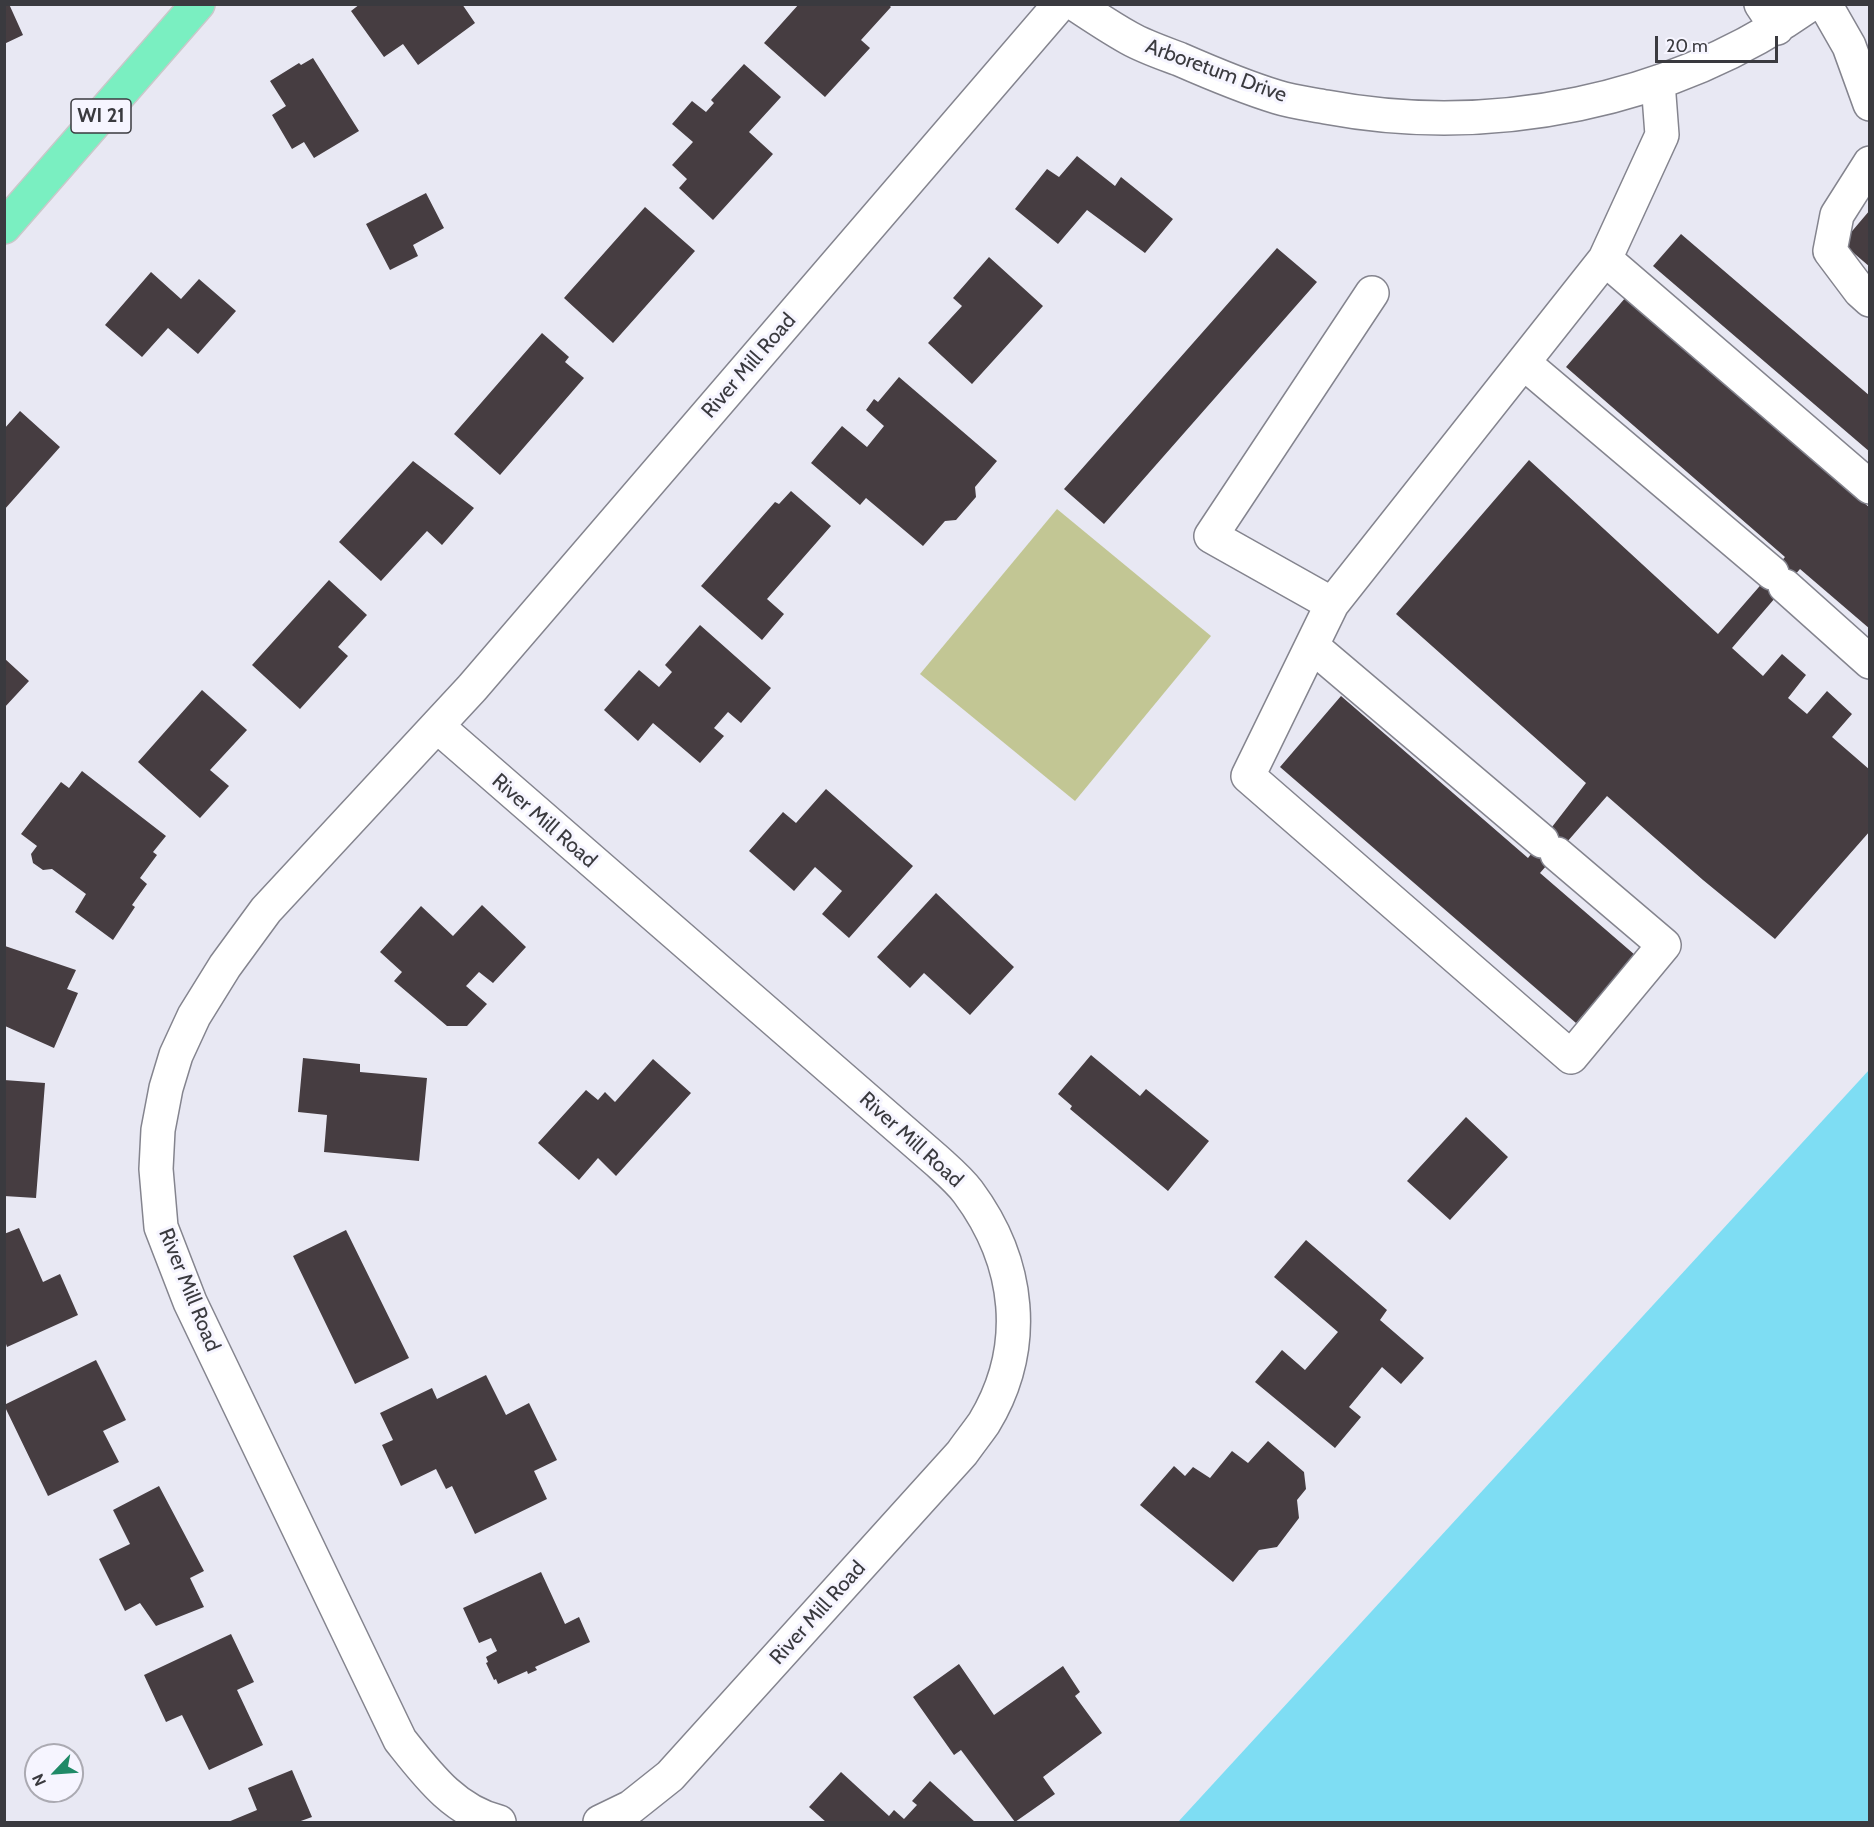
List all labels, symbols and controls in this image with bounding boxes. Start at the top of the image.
scale bar [1658,24,1781,62]
street label: Arboretum Drive [1142,34,1290,108]
text: 20 m [1666,35,1708,57]
road number: WI 21 [71,99,131,133]
street label: River Mill Road [697,308,801,424]
street label: River Mill Road [486,769,602,873]
street label: River Mill Road [854,1087,968,1193]
street label: River Mill Road [153,1225,225,1355]
street label: River Mill Road [765,1556,871,1670]
north arrow [24,1743,84,1803]
text: N [28,1771,50,1789]

